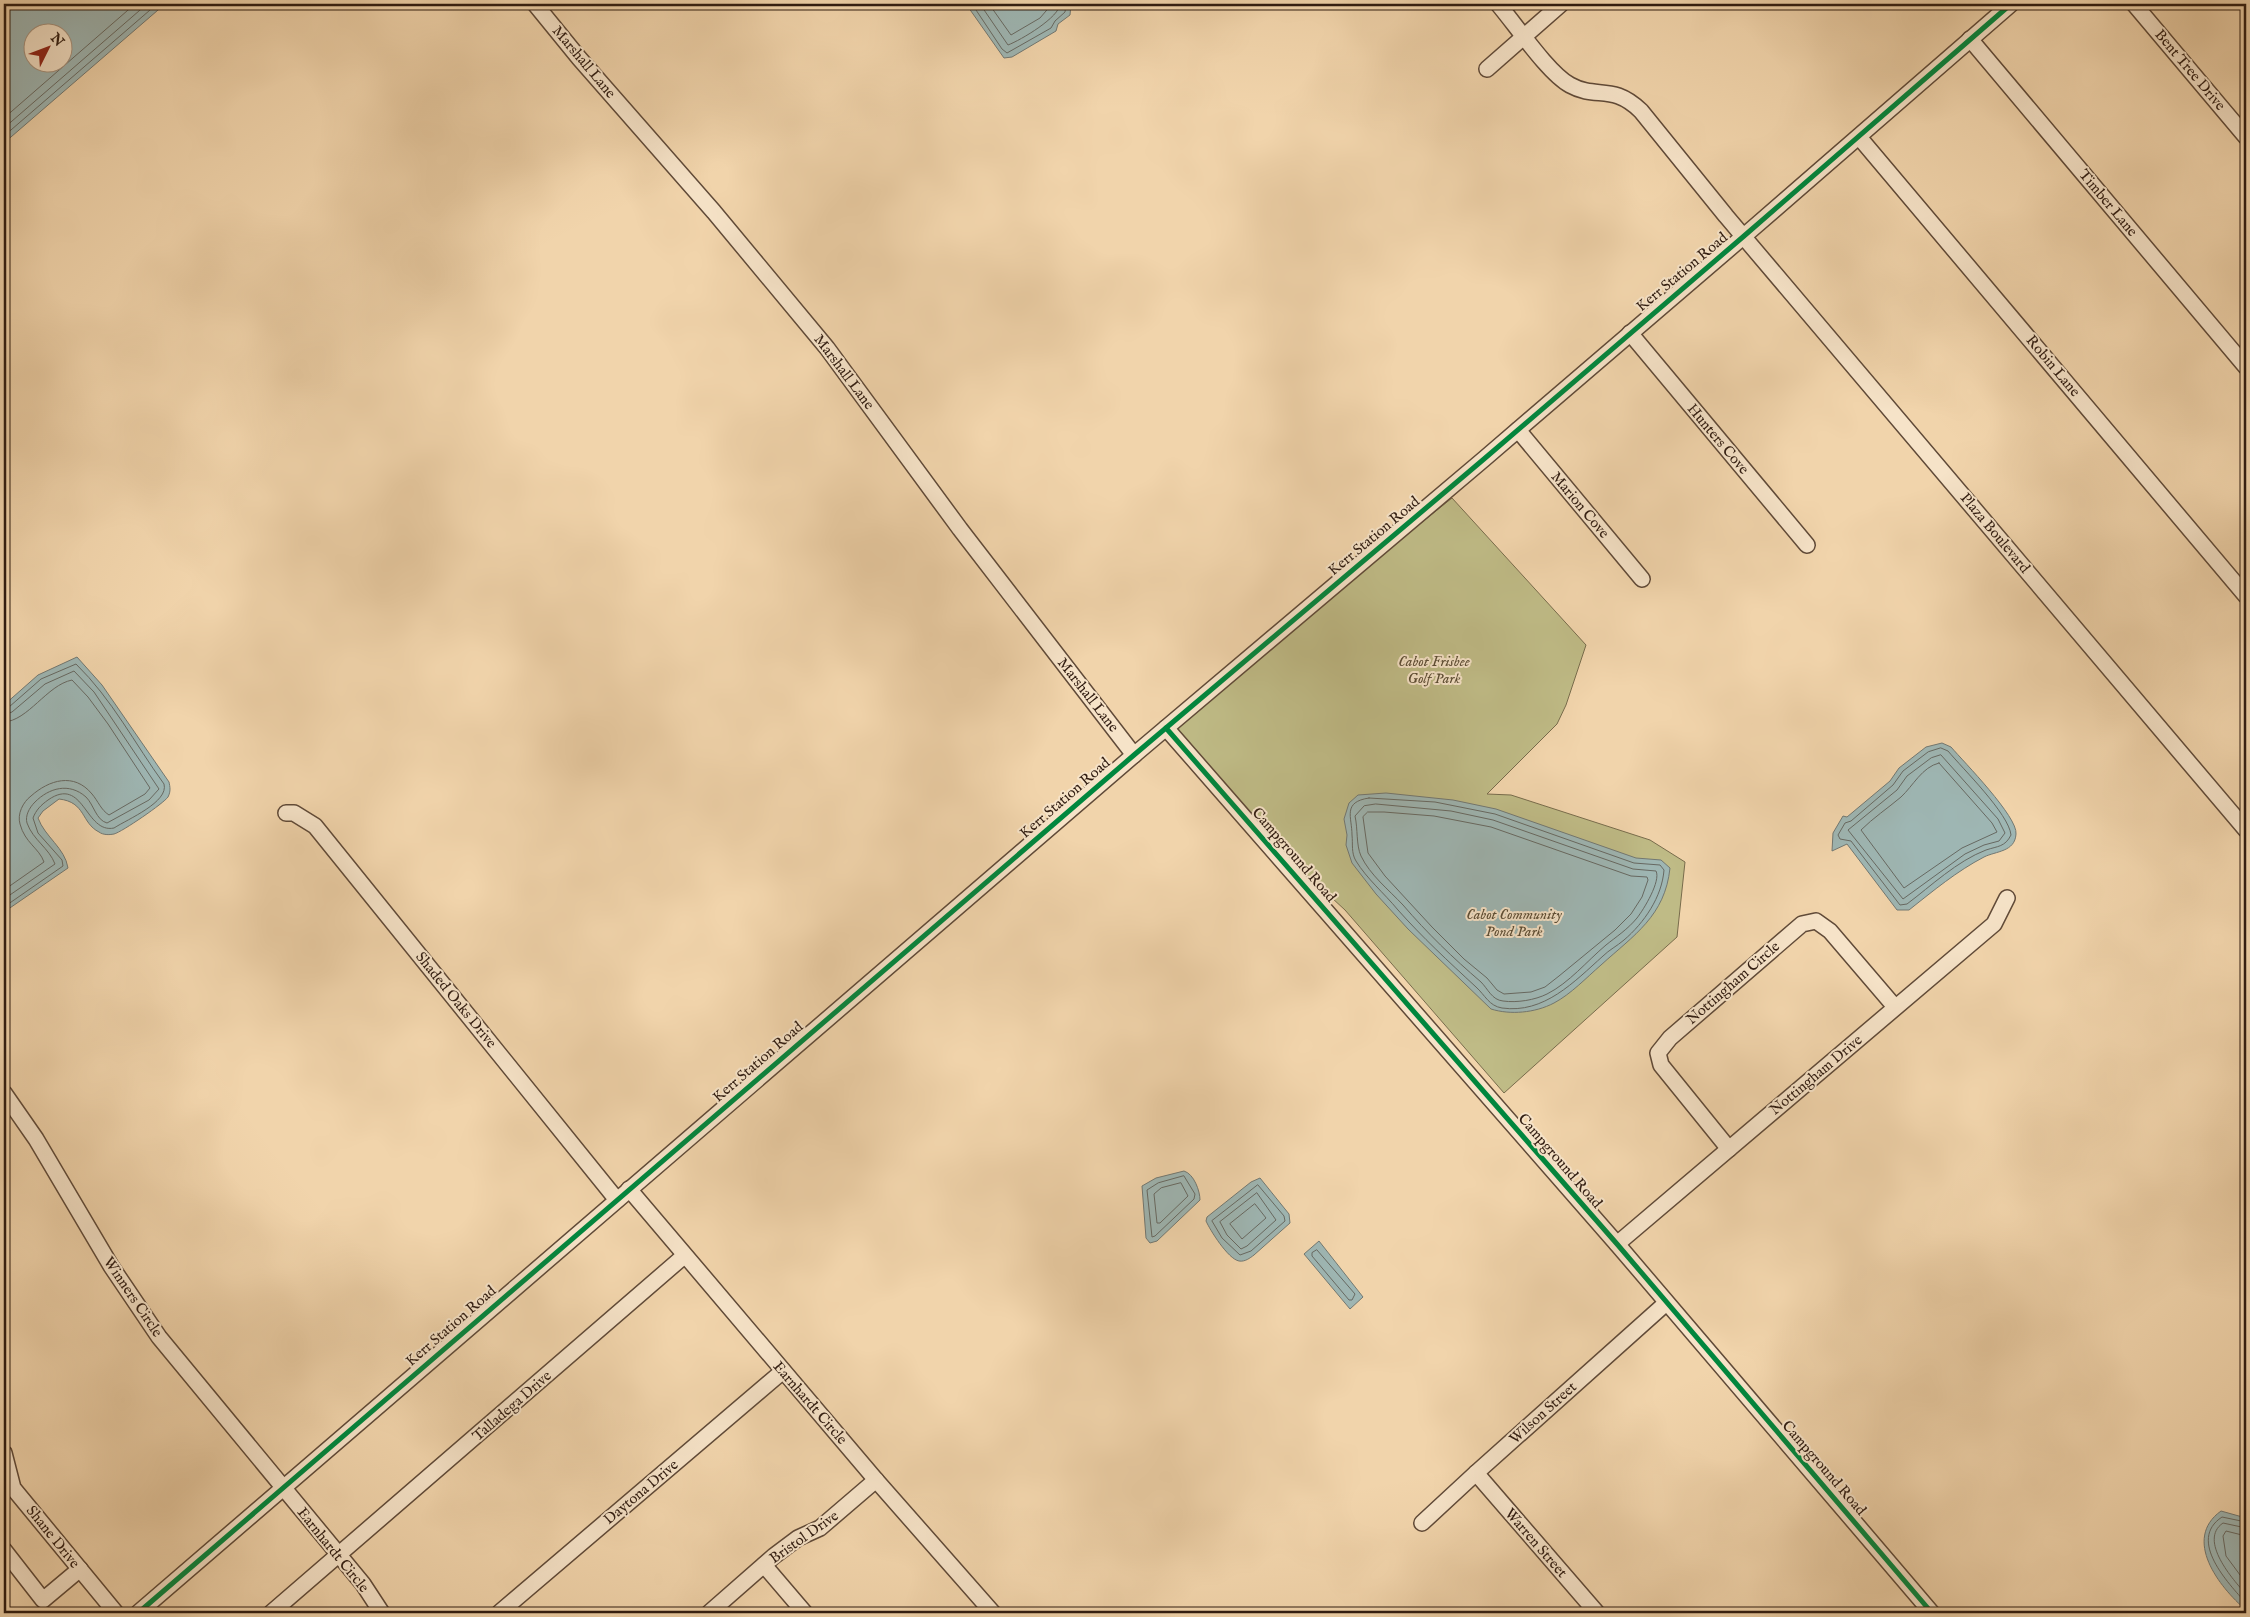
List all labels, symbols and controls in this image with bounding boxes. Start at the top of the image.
north arrow [22,22,72,72]
street label: Marshall Lane [548,22,620,102]
street label: Bent Tree Drive [2150,25,2230,115]
text: N [46,29,68,50]
street label: Timber Lane [2074,165,2142,241]
street label: Kerr Station Road [1632,228,1732,316]
street label: Marshall Lane [810,331,879,413]
street label: Robin Lane [2022,331,2084,401]
street label: Hunters Cove [1683,400,1753,478]
street label: Marion Cove [1547,468,1614,542]
street label: Plaza Boulevard [1956,489,2035,578]
street label: Kerr Station Road [1324,492,1424,580]
park label: Cabot Frisbee Golf Park [1398,652,1470,688]
street label: Marshall Lane [1053,654,1123,736]
street label: Kerr Station Road [1016,753,1115,842]
street label: Campground Road [1248,804,1341,907]
park label: Cabot Community Pond Park [1466,905,1562,941]
street label: Nottingham Circle [1682,937,1784,1029]
street label: Shaded Oaks Drive [411,948,501,1052]
street label: Kerr Station Road [709,1017,808,1106]
street label: Nottingham Drive [1766,1031,1866,1119]
street label: Campground Road [1514,1110,1607,1213]
street label: Winners Circle [99,1253,167,1341]
street label: Kerr Station Road [402,1281,501,1370]
street label: Earnhardt Circle [769,1357,851,1449]
street label: Talladega Drive [469,1366,556,1446]
street label: Wilson Street [1505,1378,1581,1448]
street label: Campground Road [1778,1417,1871,1520]
street label: Daytona Drive [600,1455,682,1529]
street label: Shane Drive [22,1502,84,1572]
street label: Earnhardt Circle [293,1503,373,1597]
street label: Warren Street [1501,1504,1571,1582]
street label: Bristol Drive [766,1506,842,1568]

